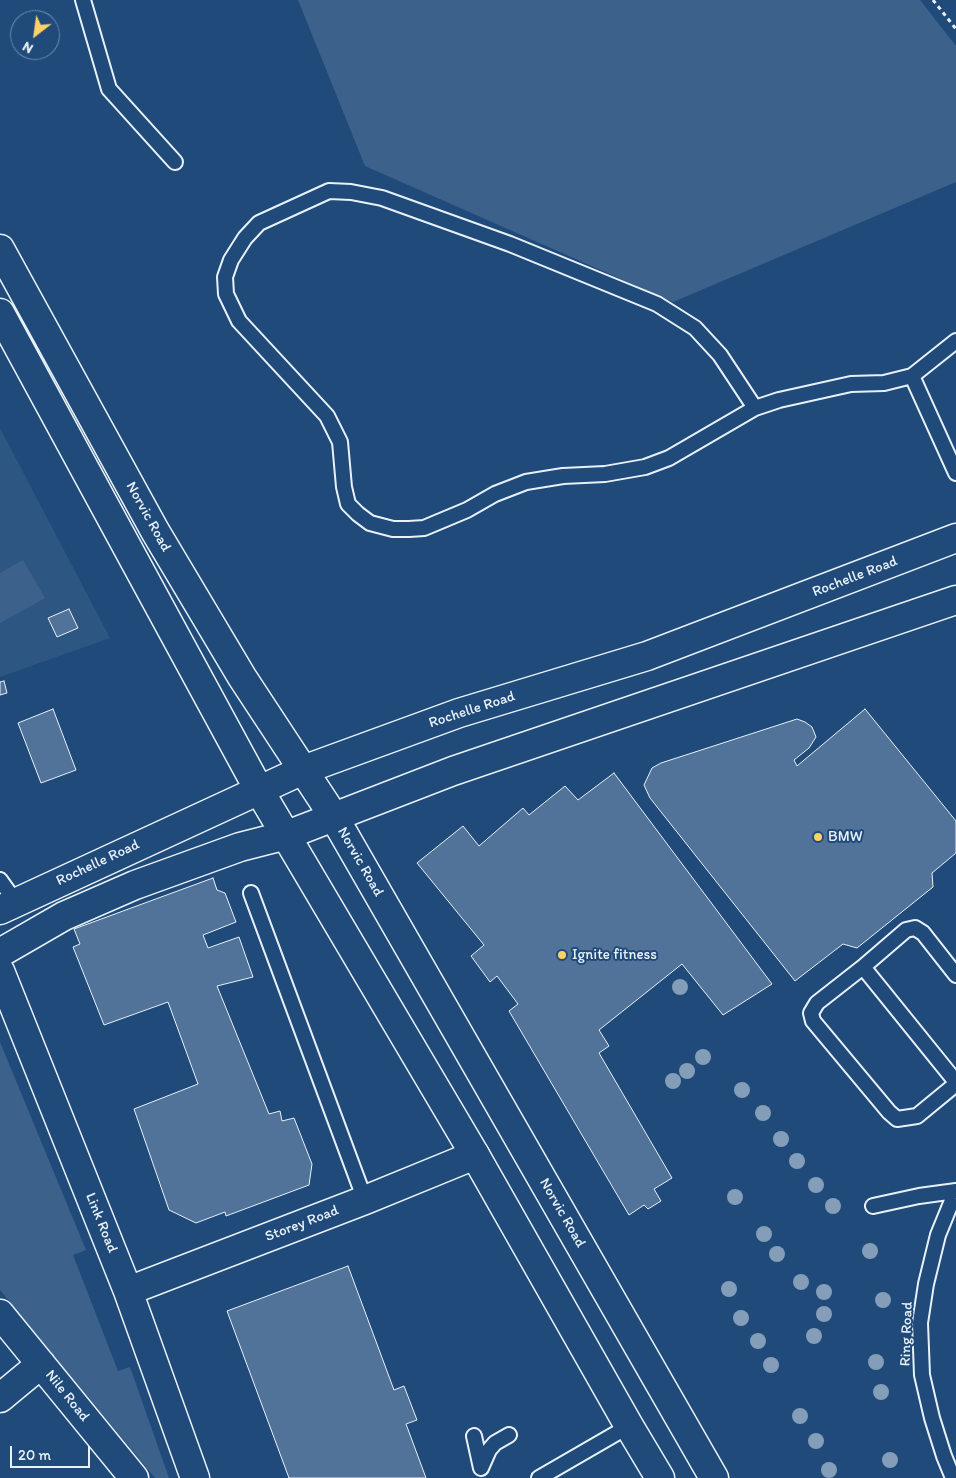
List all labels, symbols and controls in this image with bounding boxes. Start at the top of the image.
north arrow [10,10,60,60]
text: N [19,38,36,57]
street label: Norvic Road [121,479,175,555]
street label: Rochelle Road [810,552,900,602]
street label: Rochelle Road [426,688,518,732]
street label: Norvic Road [333,824,387,900]
place label: BMW [828,828,863,846]
marker: BMW [812,831,824,843]
street label: Rochelle Road [53,836,143,890]
place label: Ignite fitness [572,946,657,964]
marker: Ignite fitness [556,949,568,961]
street label: Norvic Road [535,1175,589,1251]
street label: Link Road [81,1190,121,1256]
street label: Storey Road [263,1202,341,1246]
street label: Ring Road [897,1301,917,1367]
street label: Nile Road [41,1367,93,1425]
scale bar [12,1436,92,1468]
text: 20 m [18,1446,51,1464]

